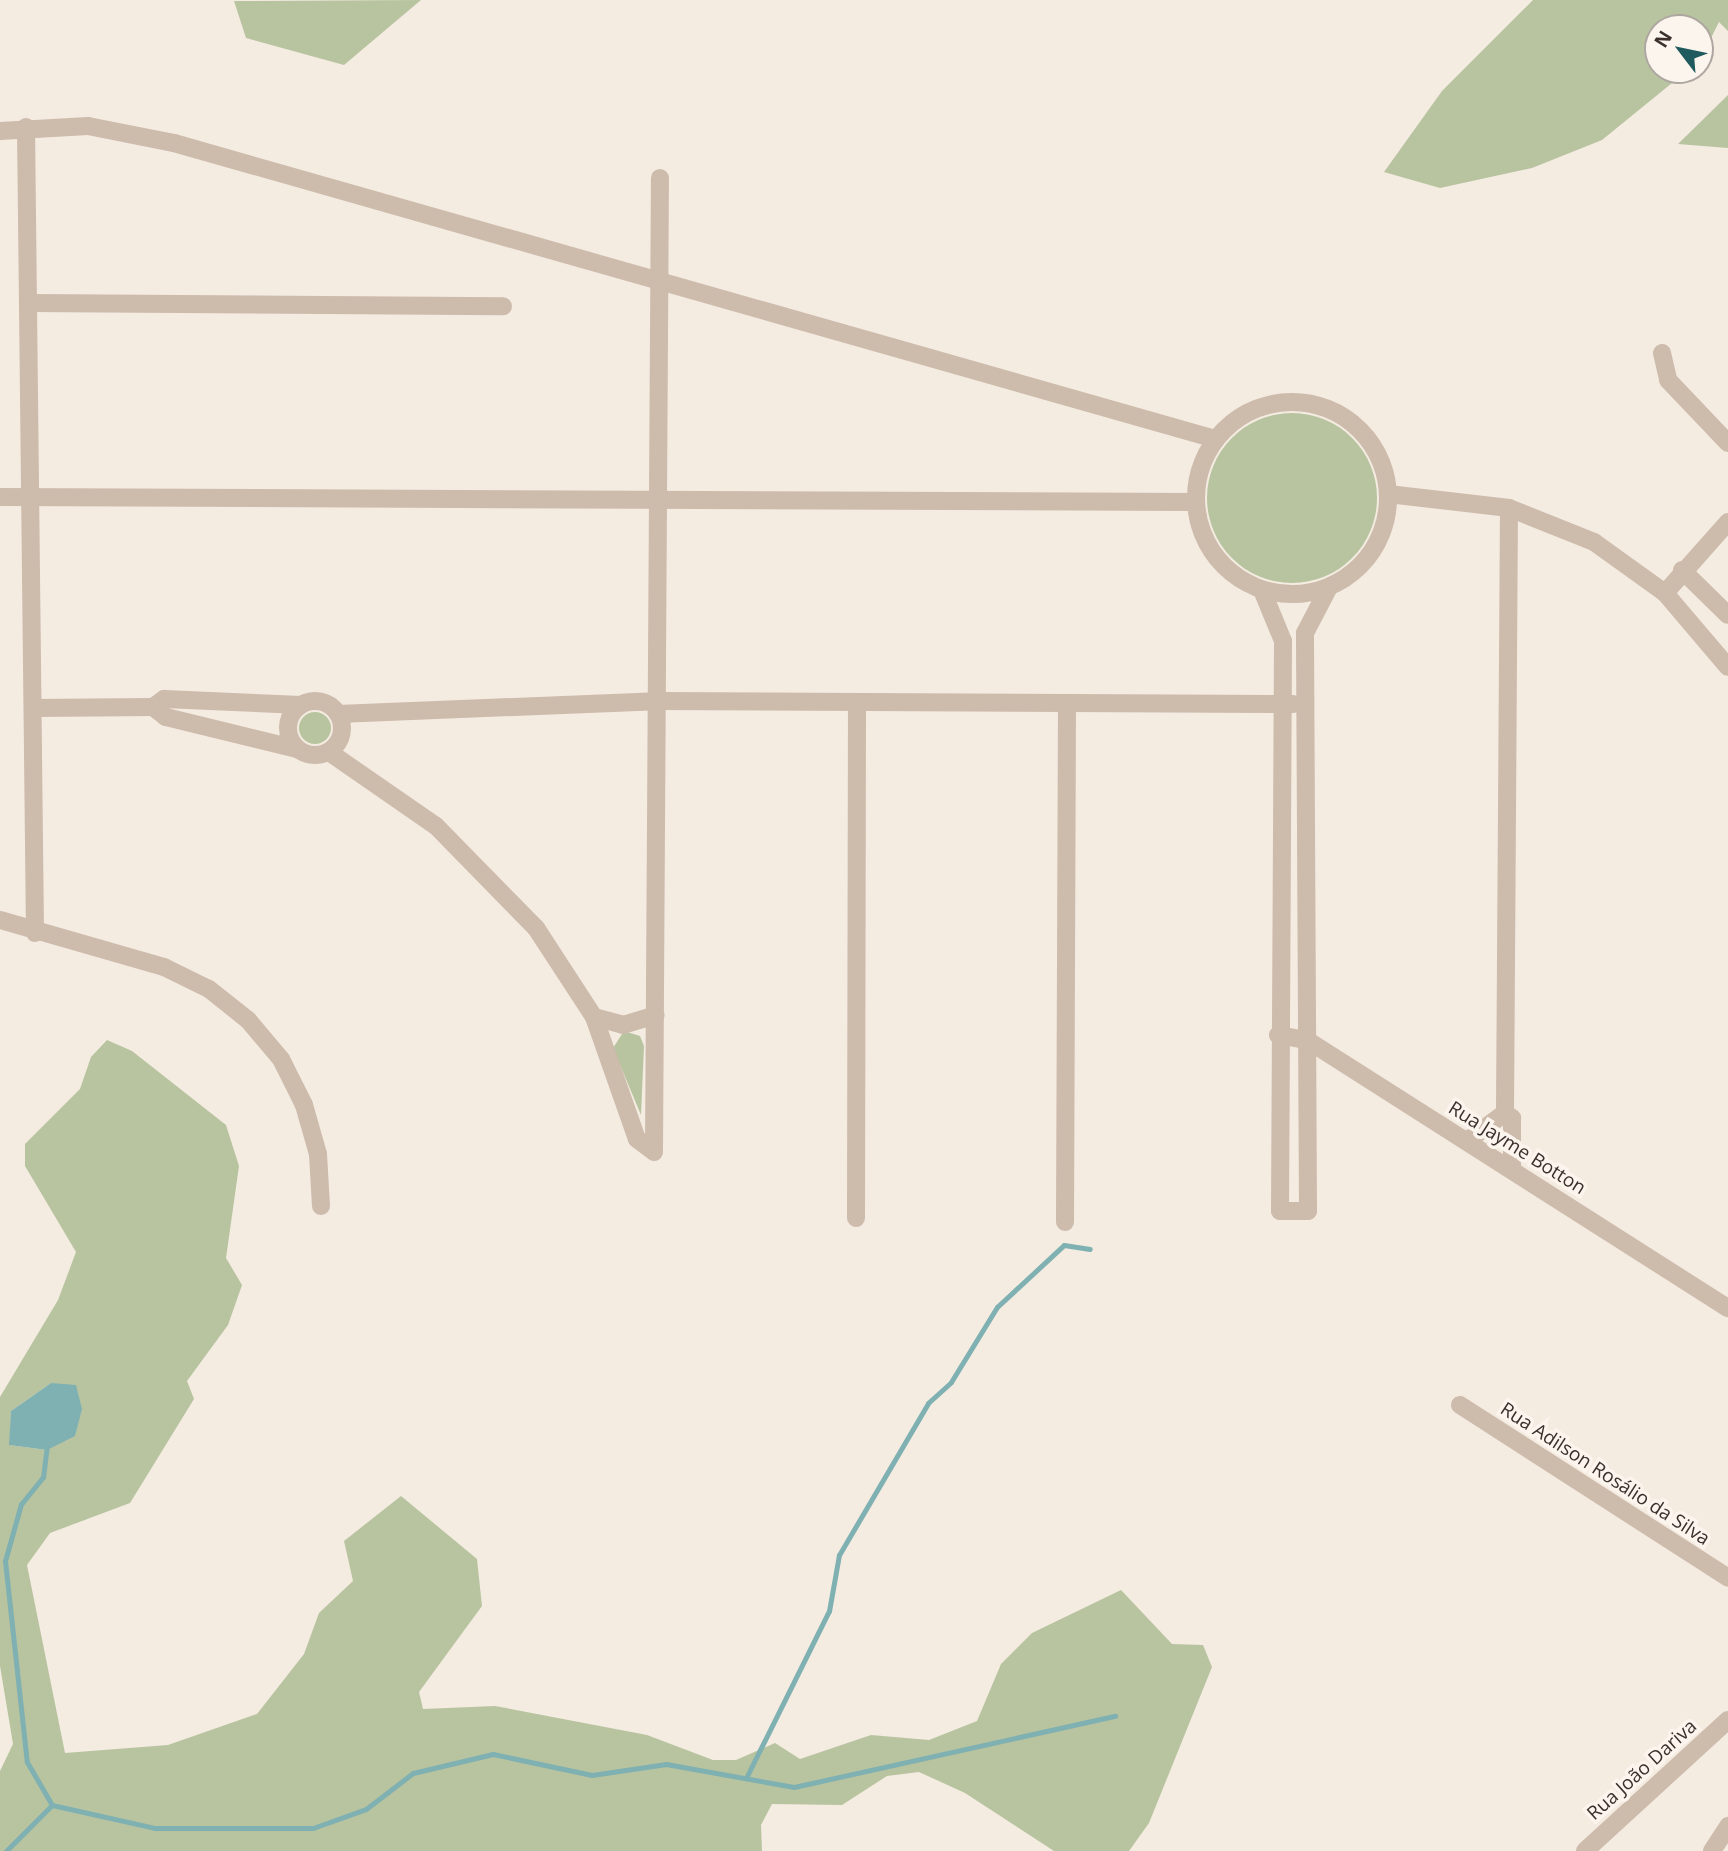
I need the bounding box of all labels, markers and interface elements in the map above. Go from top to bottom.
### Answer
north arrow [1644,14,1714,84]
text: N [1648,25,1678,52]
street label: Rua Jayme Botton [1444,1097,1590,1199]
street label: Rua Adilson Rosálio da Silva [1496,1398,1714,1550]
street label: Rua João Dariva [1583,1715,1701,1825]

